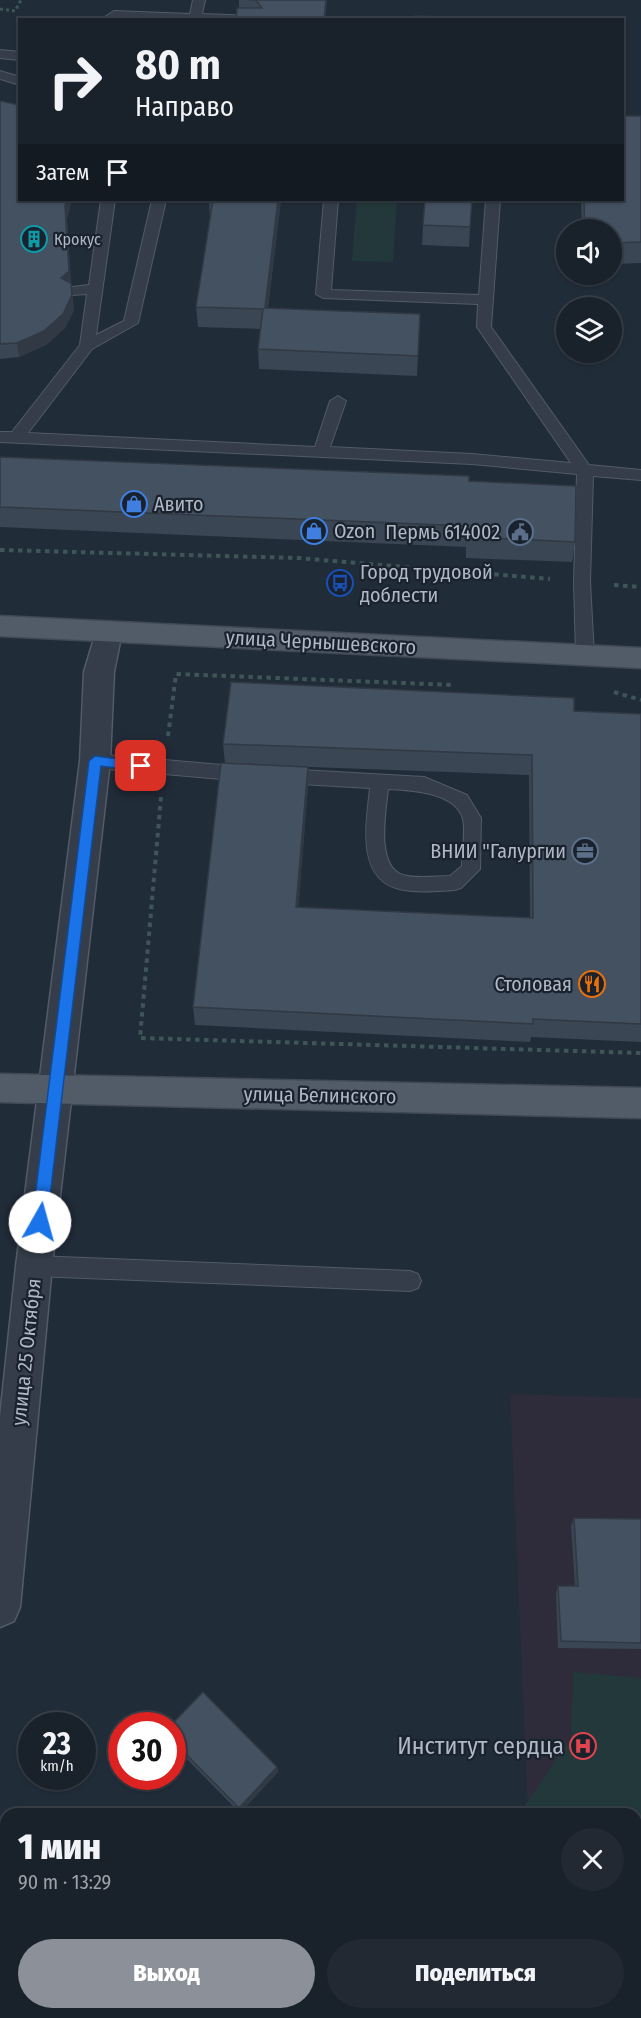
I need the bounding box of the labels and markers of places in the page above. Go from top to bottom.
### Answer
building icon: Крокус [19,224,49,254]
place label: Крокус [54,230,101,249]
shop icon: Авито [119,489,149,519]
place label: Авито [154,492,203,516]
shop icon: Ozon [299,516,329,546]
public building icon: Пермь 614002 [505,517,535,547]
place label: Ozon [334,519,375,543]
place label: Пермь 614002 [385,520,500,544]
place label: Город трудовой доблести [360,560,493,607]
bus stop icon: Город трудовой доблести [325,568,355,598]
pin [115,740,166,791]
office icon: ВНИИ "Галургии [570,836,600,866]
place label: ВНИИ "Галургии [430,839,566,863]
restaurant icon: Столовая [577,969,607,999]
place label: Столовая [495,972,572,996]
hospital icon: Институт сердца [568,1731,598,1761]
place label: Институт сердца [397,1732,564,1760]

